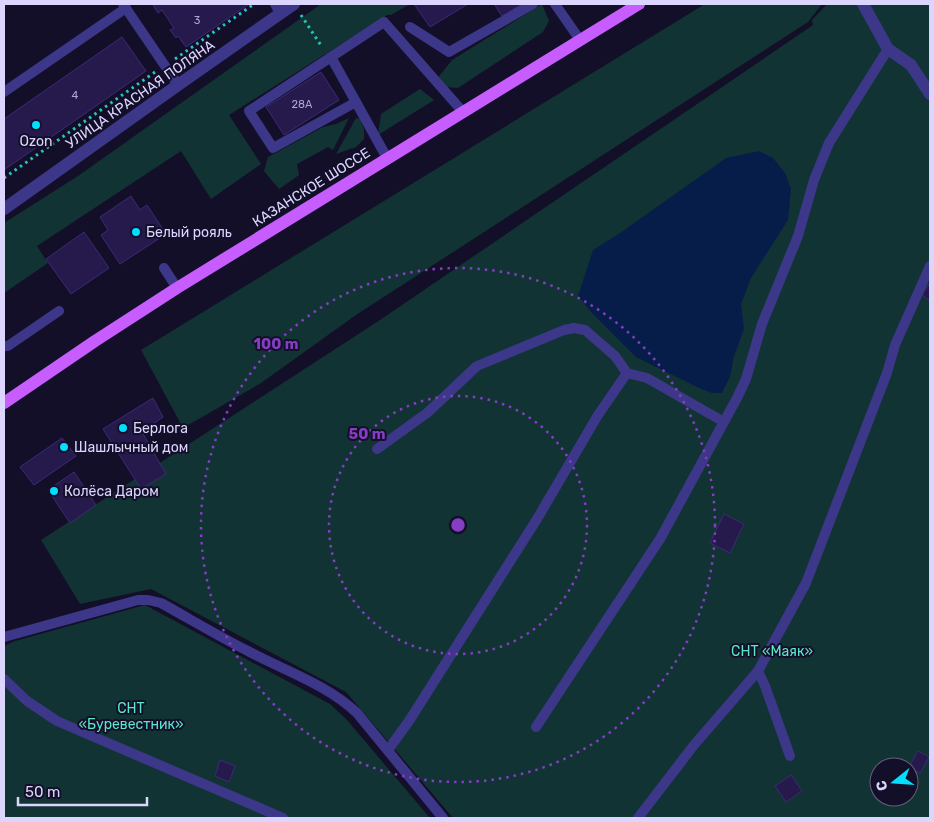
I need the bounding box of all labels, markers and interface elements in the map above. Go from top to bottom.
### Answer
house number: 3 [194,14,201,27]
street label: УЛИЦА КРАСНАЯ ПОЛЯНА [63,36,218,152]
house number: 4 [72,89,79,102]
house number: 28А [292,98,313,111]
marker: Ozon [30,119,42,131]
place label: Ozon [19,133,53,150]
street label: КАЗАНСКОЕ ШОССЕ [249,144,373,231]
place label: Белый рояль [146,224,232,241]
marker: Белый рояль [130,226,142,238]
text: 100 m [254,335,298,353]
place label: Берлога [133,420,188,437]
marker: Берлога [117,422,129,434]
text: 50 m [349,425,385,443]
place label: Шашлычный дом [74,439,188,456]
marker: Шашлычный дом [58,441,70,453]
place label: Колёса Даром [64,483,159,500]
marker: Колёса Даром [48,485,60,497]
centre of rings [449,516,467,534]
park label: СНТ «Маяк» [731,643,813,660]
park label: СНТ «Буревестник» [79,700,184,733]
north arrow [869,757,919,807]
scale bar [18,774,146,806]
text: С [872,778,892,793]
text: 50 m [25,783,60,801]

